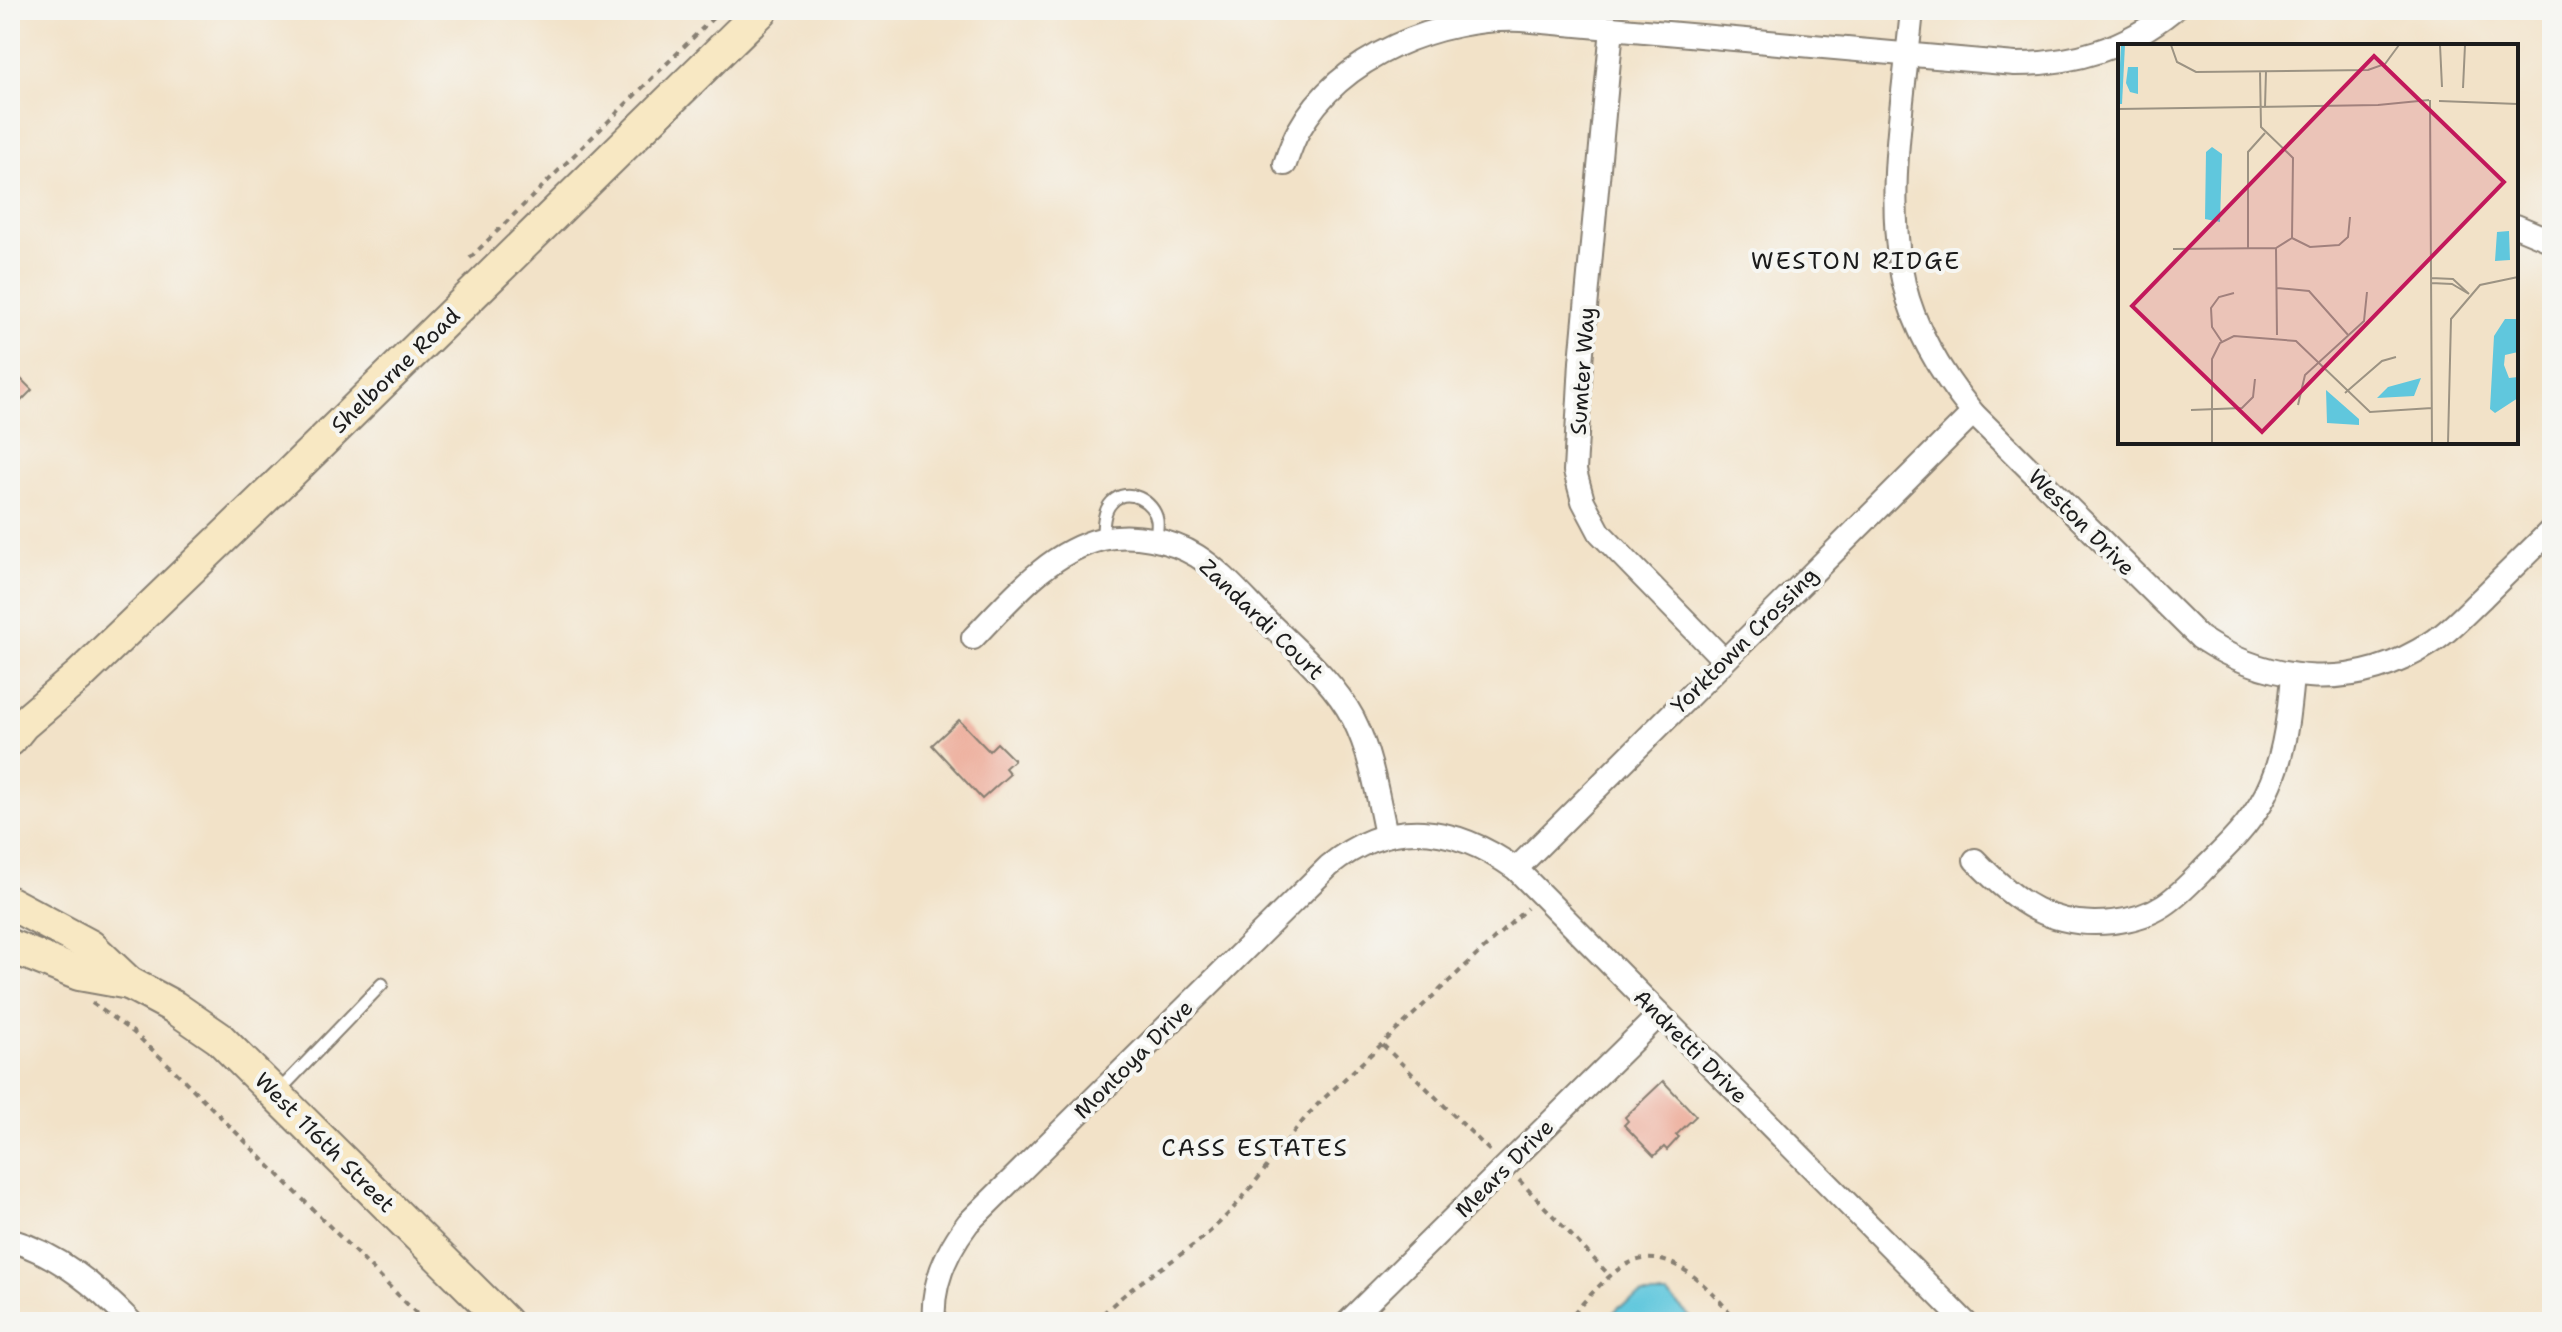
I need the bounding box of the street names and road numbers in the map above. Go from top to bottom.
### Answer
street label: Shelborne Road [325,301,466,439]
street label: Sumter Way [1564,306,1601,436]
street label: Weston Drive [2022,463,2141,582]
street label: Zandardi Court [1193,552,1330,686]
street label: Yorktown Crossing [1665,561,1824,720]
street label: Andretti Drive [1627,983,1754,1110]
street label: Montoya Drive [1067,993,1199,1125]
street label: West 116th Street [248,1066,401,1219]
street label: Mears Drive [1449,1113,1560,1224]

